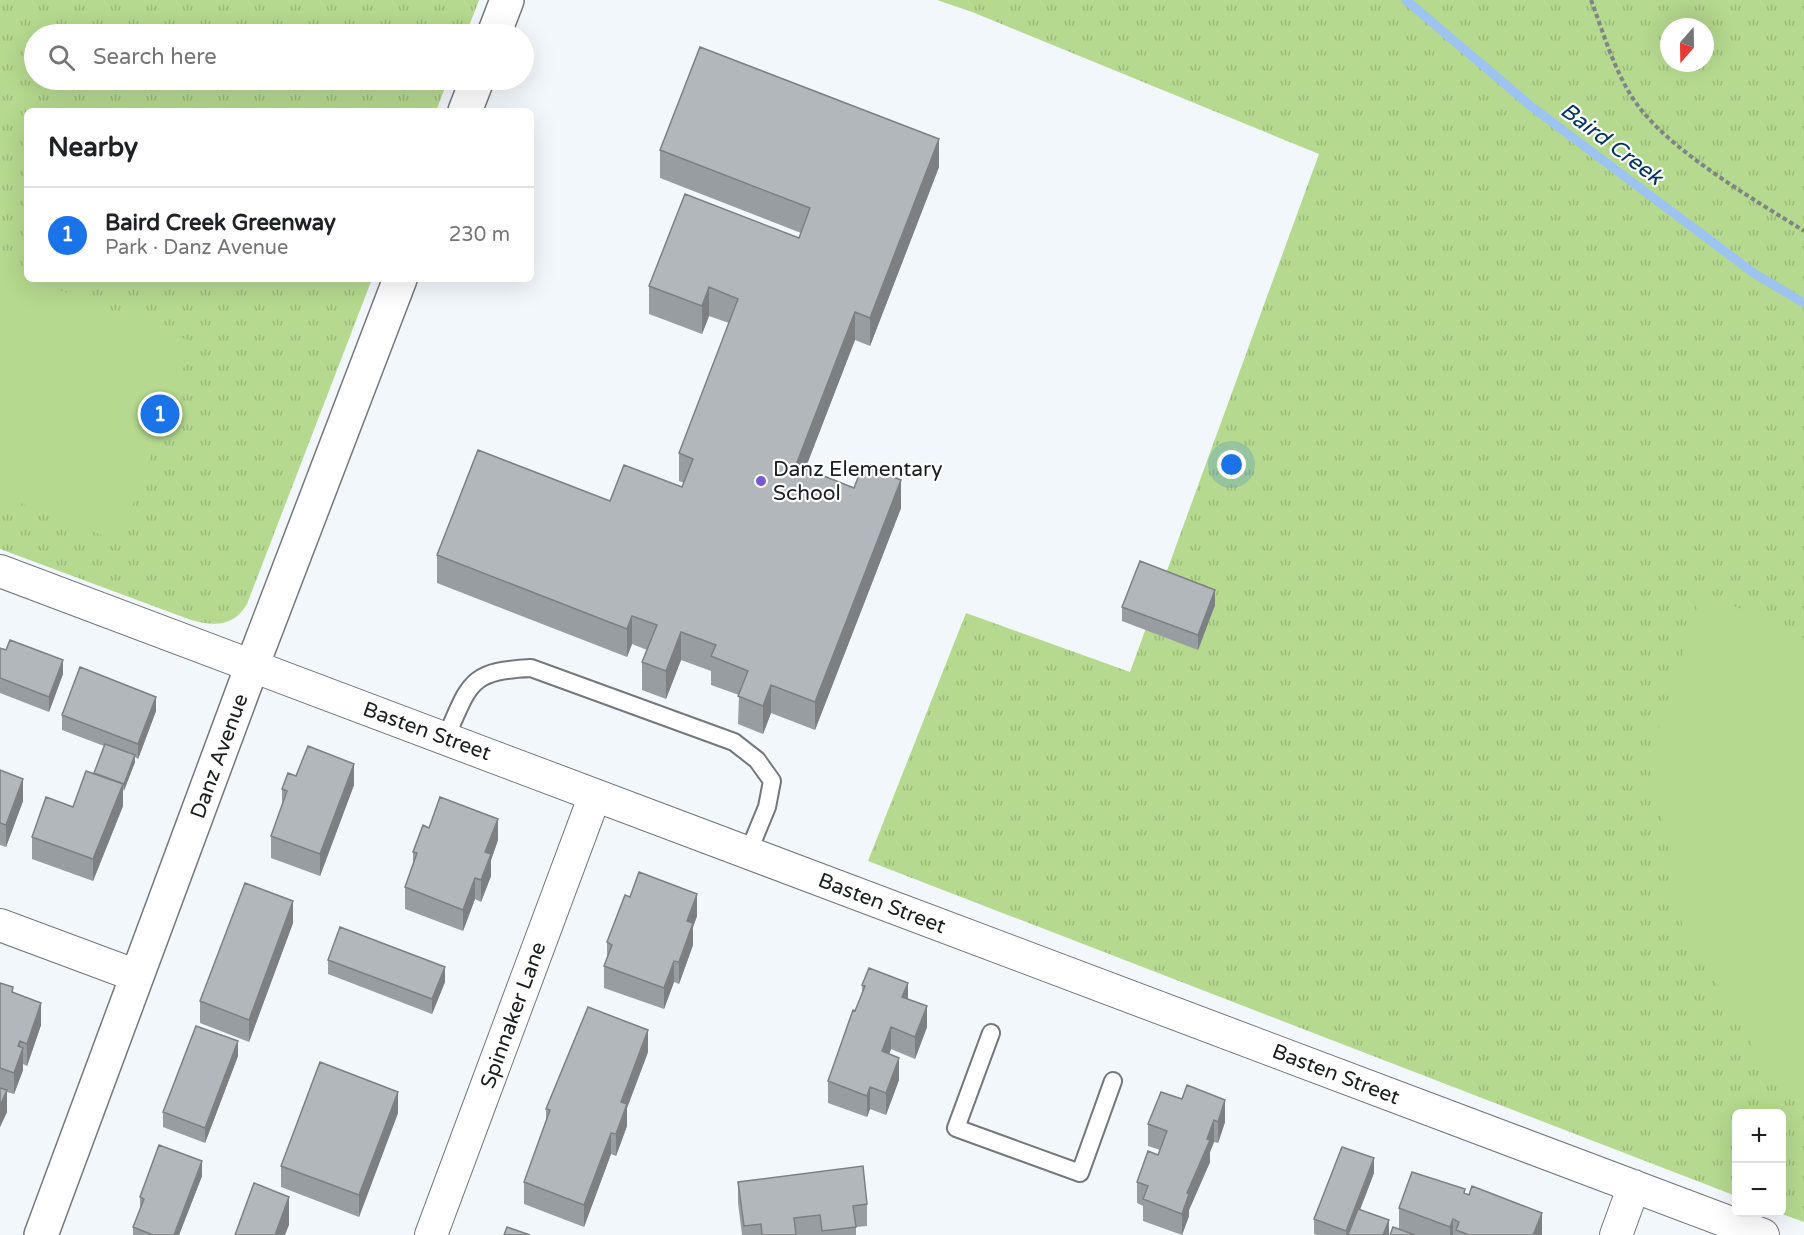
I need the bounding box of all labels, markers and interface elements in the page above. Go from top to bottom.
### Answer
north arrow [1660,18,1714,72]
search box [24,24,534,90]
icon: search [45,41,78,74]
text: Search here [93,44,217,70]
water label: Baird Creek [1555,97,1669,192]
text: Nearby [48,132,138,163]
text: Baird Creek Greenway [105,210,336,236]
text: 1 [61,223,74,247]
text: 230 m [449,223,510,247]
text: Park · Danz Avenue [105,236,288,260]
pin: 1 [140,392,180,436]
your location [1217,450,1246,479]
place label: Danz Elementary School [773,457,942,506]
marker: Danz Elementary School [754,474,768,488]
street label: Danz Avenue [185,690,254,822]
street label: Basten Street [359,697,494,766]
street label: Basten Street [815,868,949,939]
street label: Spinnaker Lane [475,939,552,1092]
street label: Basten Street [1269,1039,1403,1110]
map controls [1732,1109,1786,1217]
button: + [1732,1109,1786,1163]
button: − [1732,1163,1786,1217]

